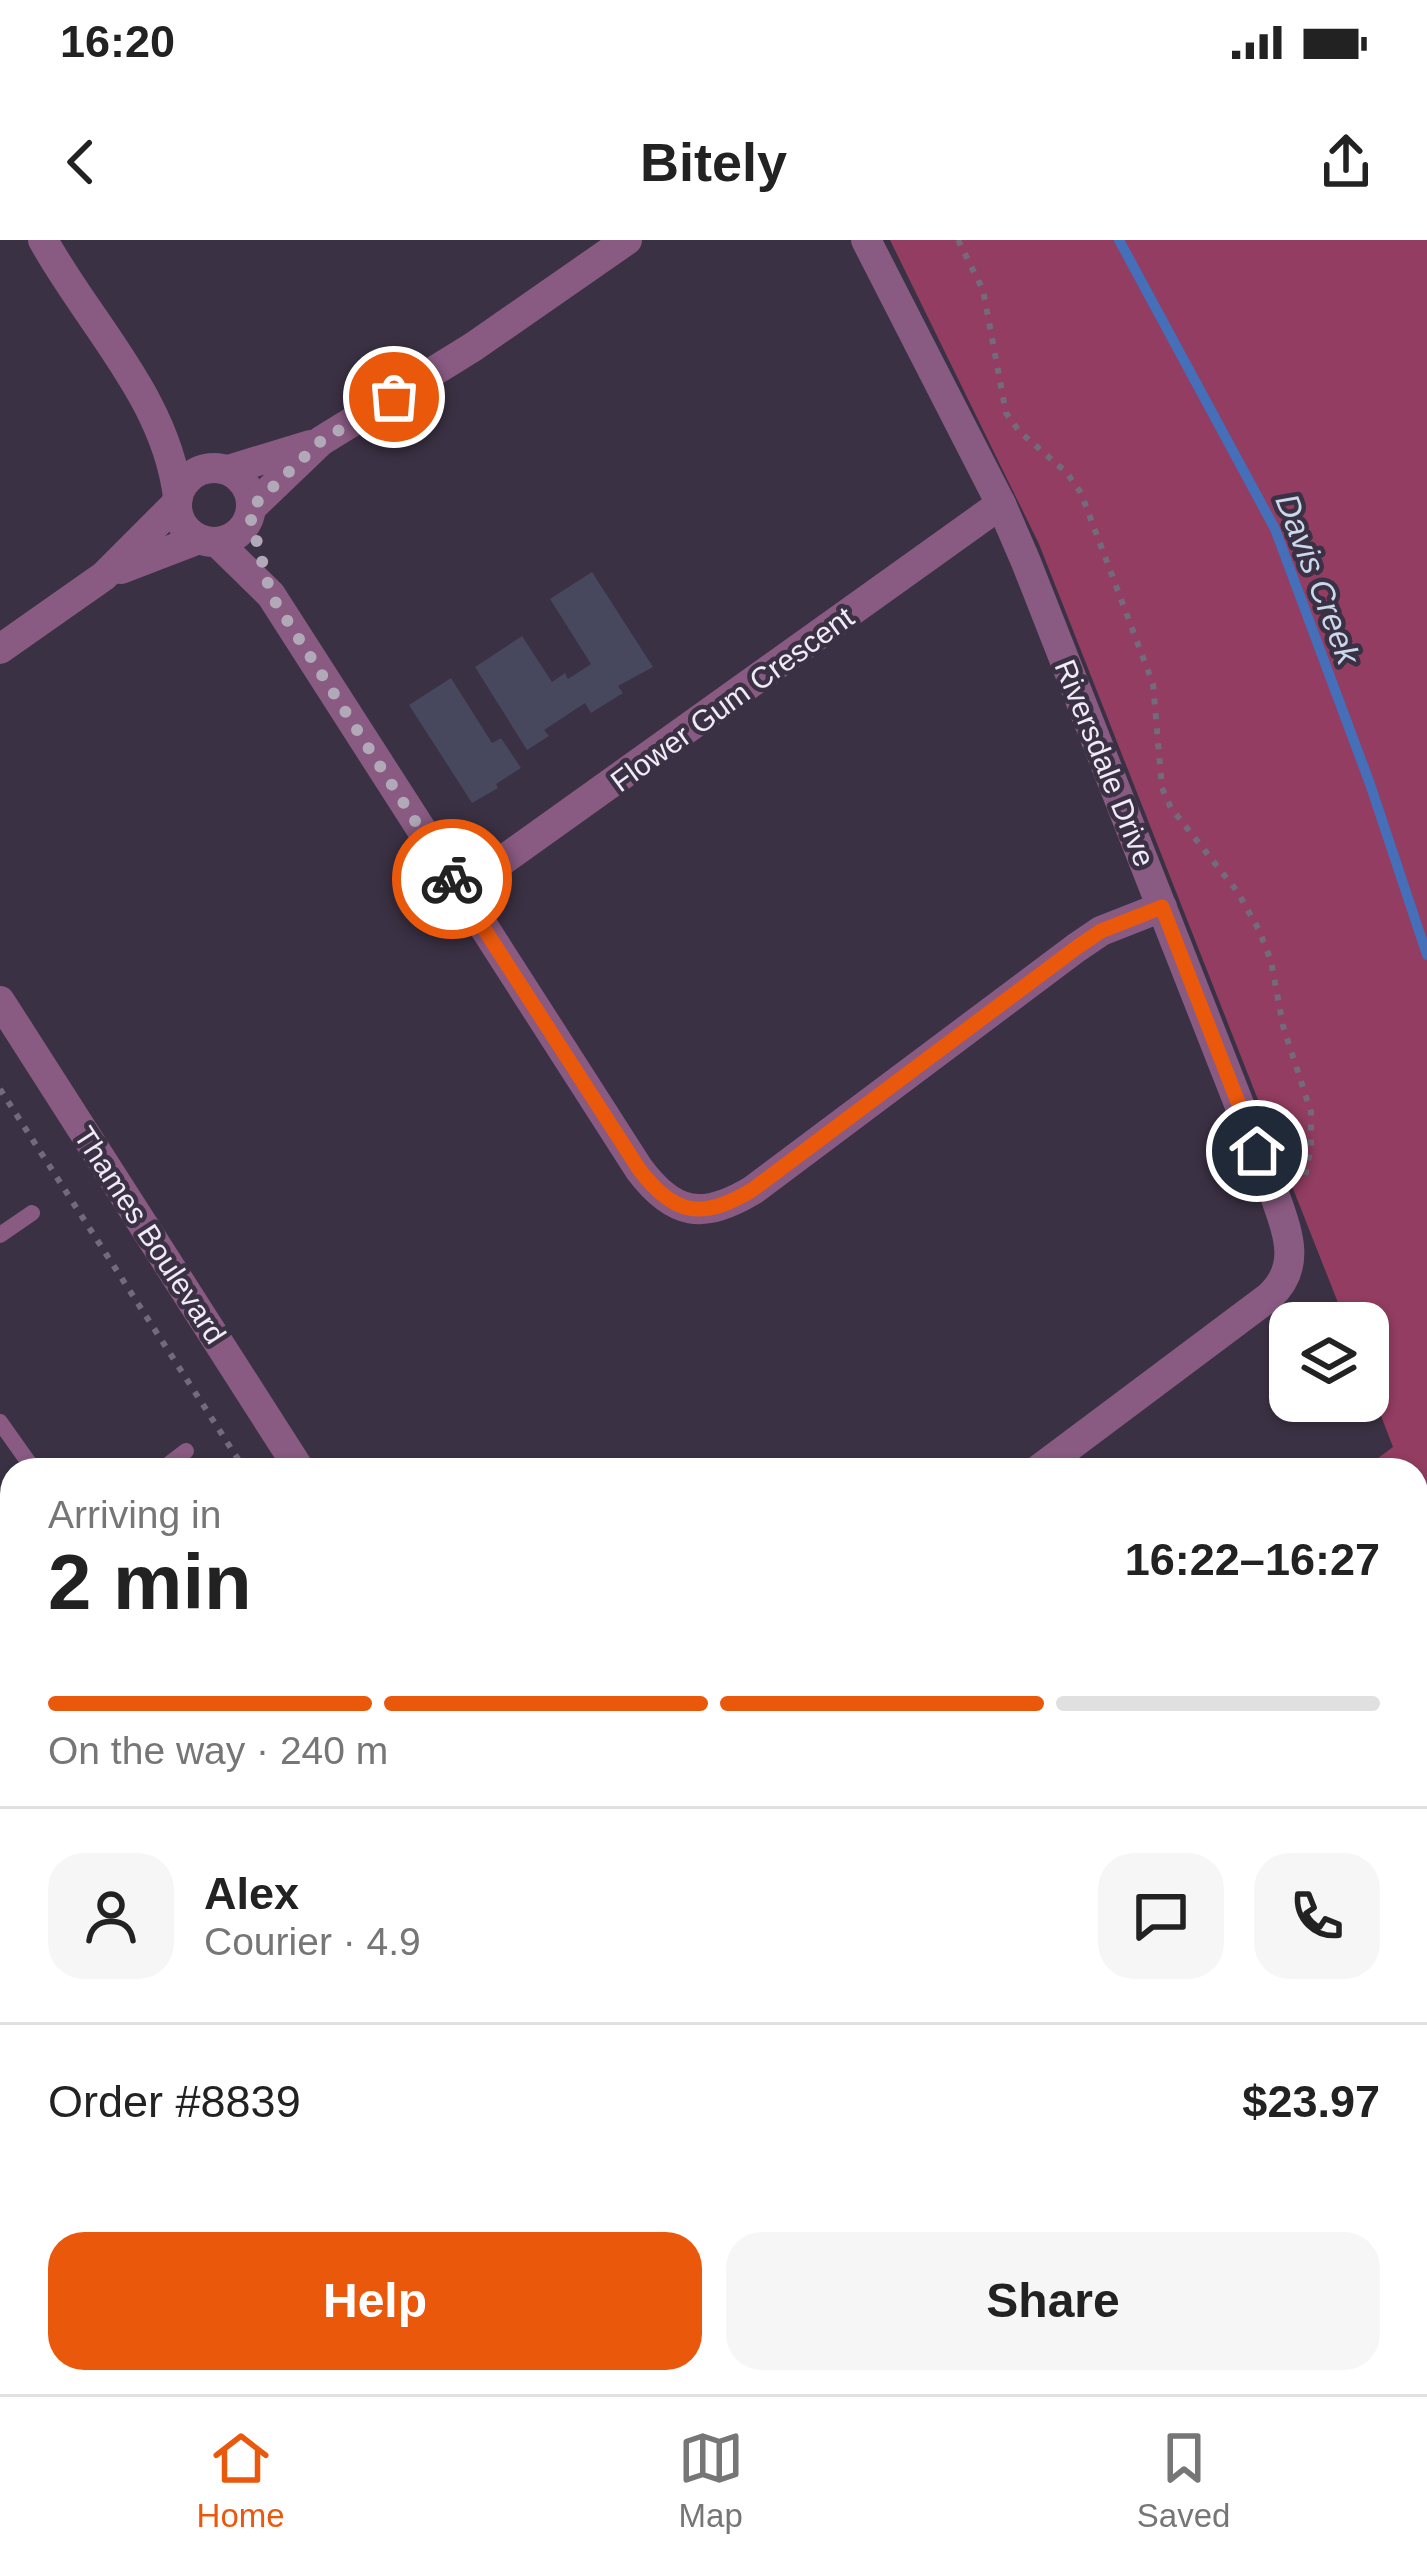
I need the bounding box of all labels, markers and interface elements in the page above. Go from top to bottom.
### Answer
text: 16:20 [60,16,175,67]
icon: back [48,129,114,195]
icon: share [1313,129,1379,195]
text: Bitely [640,132,787,192]
pin [343,346,445,448]
icon: bag [361,364,427,430]
water label: Davis Creek [1269,488,1368,671]
street label: Flower Gum Crescent [604,600,860,798]
street label: Riversdale Drive [1048,655,1162,871]
courier [392,819,512,939]
icon: bike [419,846,485,912]
pin [1206,1100,1308,1202]
icon: home [1224,1118,1290,1184]
street label: Thames Boulevard [68,1120,232,1350]
map controls [1269,1302,1389,1422]
button: layers [1269,1302,1389,1422]
text: Arriving in [48,1493,221,1536]
text: 16:22–16:27 [1125,1534,1380,1585]
text: 2 min [48,1538,252,1626]
text: On the way · 240 m [48,1729,388,1772]
button: person [48,1853,174,1979]
button: chat [1098,1853,1224,1979]
button: phone [1254,1853,1380,1979]
text: Alex [204,1868,299,1919]
text: Courier · 4.9 [204,1920,421,1963]
text: Order #8839 [48,2076,301,2127]
text: $23.97 [1242,2076,1380,2127]
button: Help [48,2232,702,2370]
button: Share [726,2232,1380,2370]
tab: Home [197,2425,285,2535]
tab: Map [678,2425,744,2535]
tab: Saved [1137,2425,1230,2535]

